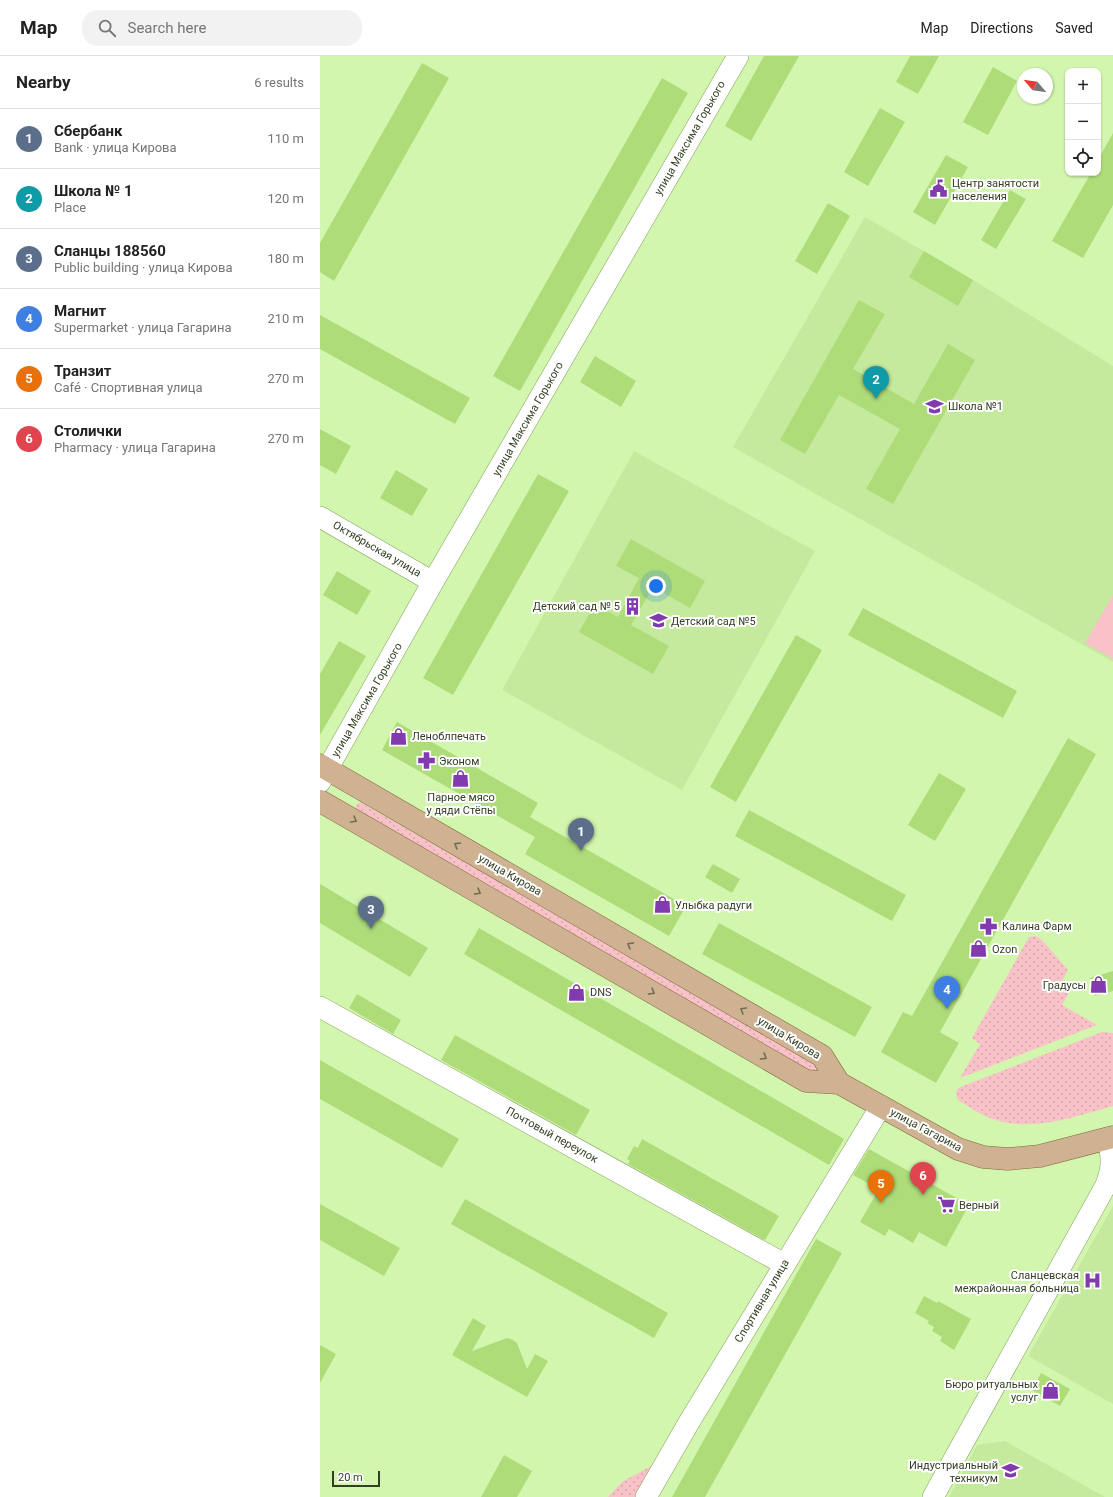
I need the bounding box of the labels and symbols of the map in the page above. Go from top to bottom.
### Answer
north arrow [1017,68,1053,104]
street label: улица Максима Горького [652,79,728,197]
place label: Центр занятости населения [952,177,1039,203]
public building icon: Центр занятости населения [929,179,949,199]
street label: улица Максима Горького [490,360,566,478]
pin: 2 [863,366,889,399]
school or university icon: Школа №1 [925,396,945,416]
place label: Школа №1 [948,400,1003,413]
street label: Октябрьская улица [331,518,423,580]
your location [646,576,666,596]
building icon: Детский сад № 5 [623,596,643,616]
place label: Детский сад № 5 [533,600,620,613]
school or university icon: Детский сад №5 [648,611,668,631]
place label: Детский сад №5 [671,615,756,628]
street label: улица Максима Горького [329,641,405,759]
shop icon: Леноблпечать [389,726,409,746]
place label: Леноблпечать [412,730,486,743]
pharmacy icon: Эконом [416,751,436,771]
place label: Эконом [439,755,479,768]
shop icon: Парное мясо у дяди Стёпы [451,769,471,789]
place label: Парное мясо у дяди Стёпы [426,791,496,817]
one-way arrow [350,816,357,823]
pin: 1 [568,818,594,851]
one-way arrow [454,842,461,849]
street label: улица Кирова [476,852,544,898]
one-way arrow [474,888,482,895]
shop icon: Улыбка радуги [652,895,672,915]
pin: 3 [358,896,384,929]
place label: Улыбка радуги [675,899,752,912]
pharmacy icon: Калина Фарм [979,916,999,936]
place label: Калина Фарм [1002,920,1072,933]
shop icon: Ozon [969,939,989,959]
one-way arrow [627,942,634,949]
place label: Ozon [992,943,1017,956]
shop icon: Градусы [1089,975,1109,995]
pin: 4 [934,976,960,1009]
place label: Градусы [1043,979,1086,992]
shop icon: DNS [567,982,587,1002]
place label: DNS [590,986,612,999]
one-way arrow [648,988,655,995]
one-way arrow [740,1008,747,1015]
street label: улица Кирова [755,1014,823,1062]
one-way arrow [760,1053,767,1060]
street label: Почтовый переулок [504,1104,600,1166]
street label: улица Гагарина [888,1106,964,1154]
pin: 6 [910,1162,936,1195]
pin: 5 [868,1170,894,1203]
supermarket icon: Верный [936,1195,956,1215]
place label: Верный [959,1199,999,1212]
street label: Спортивная улица [732,1257,792,1345]
place label: Сланцевская межрайонная больница [955,1269,1079,1295]
hospital icon: Сланцевская межрайонная больница [1082,1271,1102,1291]
place label: Бюро ритуальных услуг [945,1378,1039,1404]
shop icon: Бюро ритуальных услуг [1041,1380,1061,1400]
place label: Индустриальный техникум [909,1459,998,1485]
school or university icon: Индустриальный техникум [1001,1461,1021,1481]
scale bar [332,1469,380,1488]

